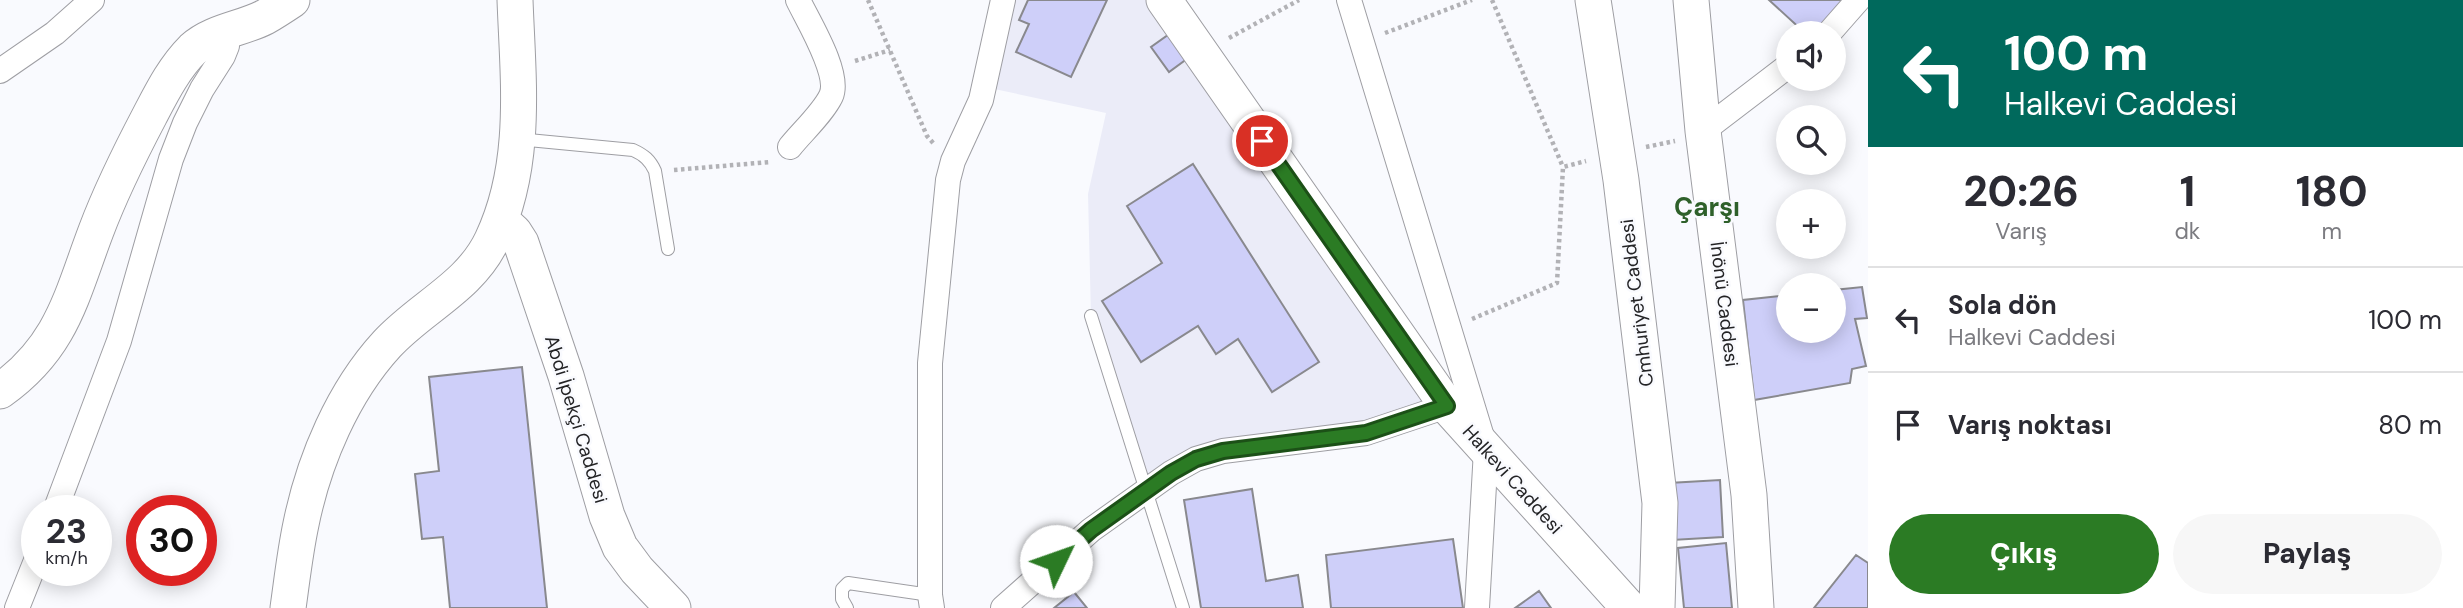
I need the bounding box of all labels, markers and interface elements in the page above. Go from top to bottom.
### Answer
map controls [1776,21,1846,343]
button: sound [1776,21,1846,91]
text: 100 m [2004,21,2148,85]
icon: left [1889,28,1980,119]
text: Halkevi Caddesi [2004,83,2237,125]
button: search [1776,105,1846,175]
pin [1232,111,1292,171]
icon: arrive [1243,122,1281,160]
text: 20:26 [1963,164,2079,219]
text: 1 [2180,164,2195,219]
text: 180 [2296,164,2368,219]
button: + [1776,189,1846,259]
district label: Çarşı [1674,190,1740,224]
text: Varış [1995,216,2047,246]
text: dk [2174,216,2200,246]
text: m [2321,216,2342,246]
street label: Cmhuriyet Caddesi [1614,218,1659,388]
street label: İnönü Caddesi [1704,240,1745,368]
button: − [1776,273,1846,343]
text: Sola dön [1948,288,2057,322]
icon: left [1889,301,1927,339]
text: 100 m [2368,303,2442,337]
text: Halkevi Caddesi [1948,322,2116,352]
street label: Abdi İpekçi Caddesi [539,332,614,506]
icon: arrive [1889,406,1927,444]
text: Varış noktası [1948,408,2112,442]
text: 80 m [2378,408,2442,442]
street label: Halkevi Caddesi [1457,420,1568,539]
speed limit sign: 30 [126,495,217,586]
text: 23 [46,508,87,554]
button: Çıkış [1889,514,2159,594]
button: Paylaş [2173,514,2442,594]
position arrow [1019,524,1093,598]
text: km/h [45,546,88,570]

